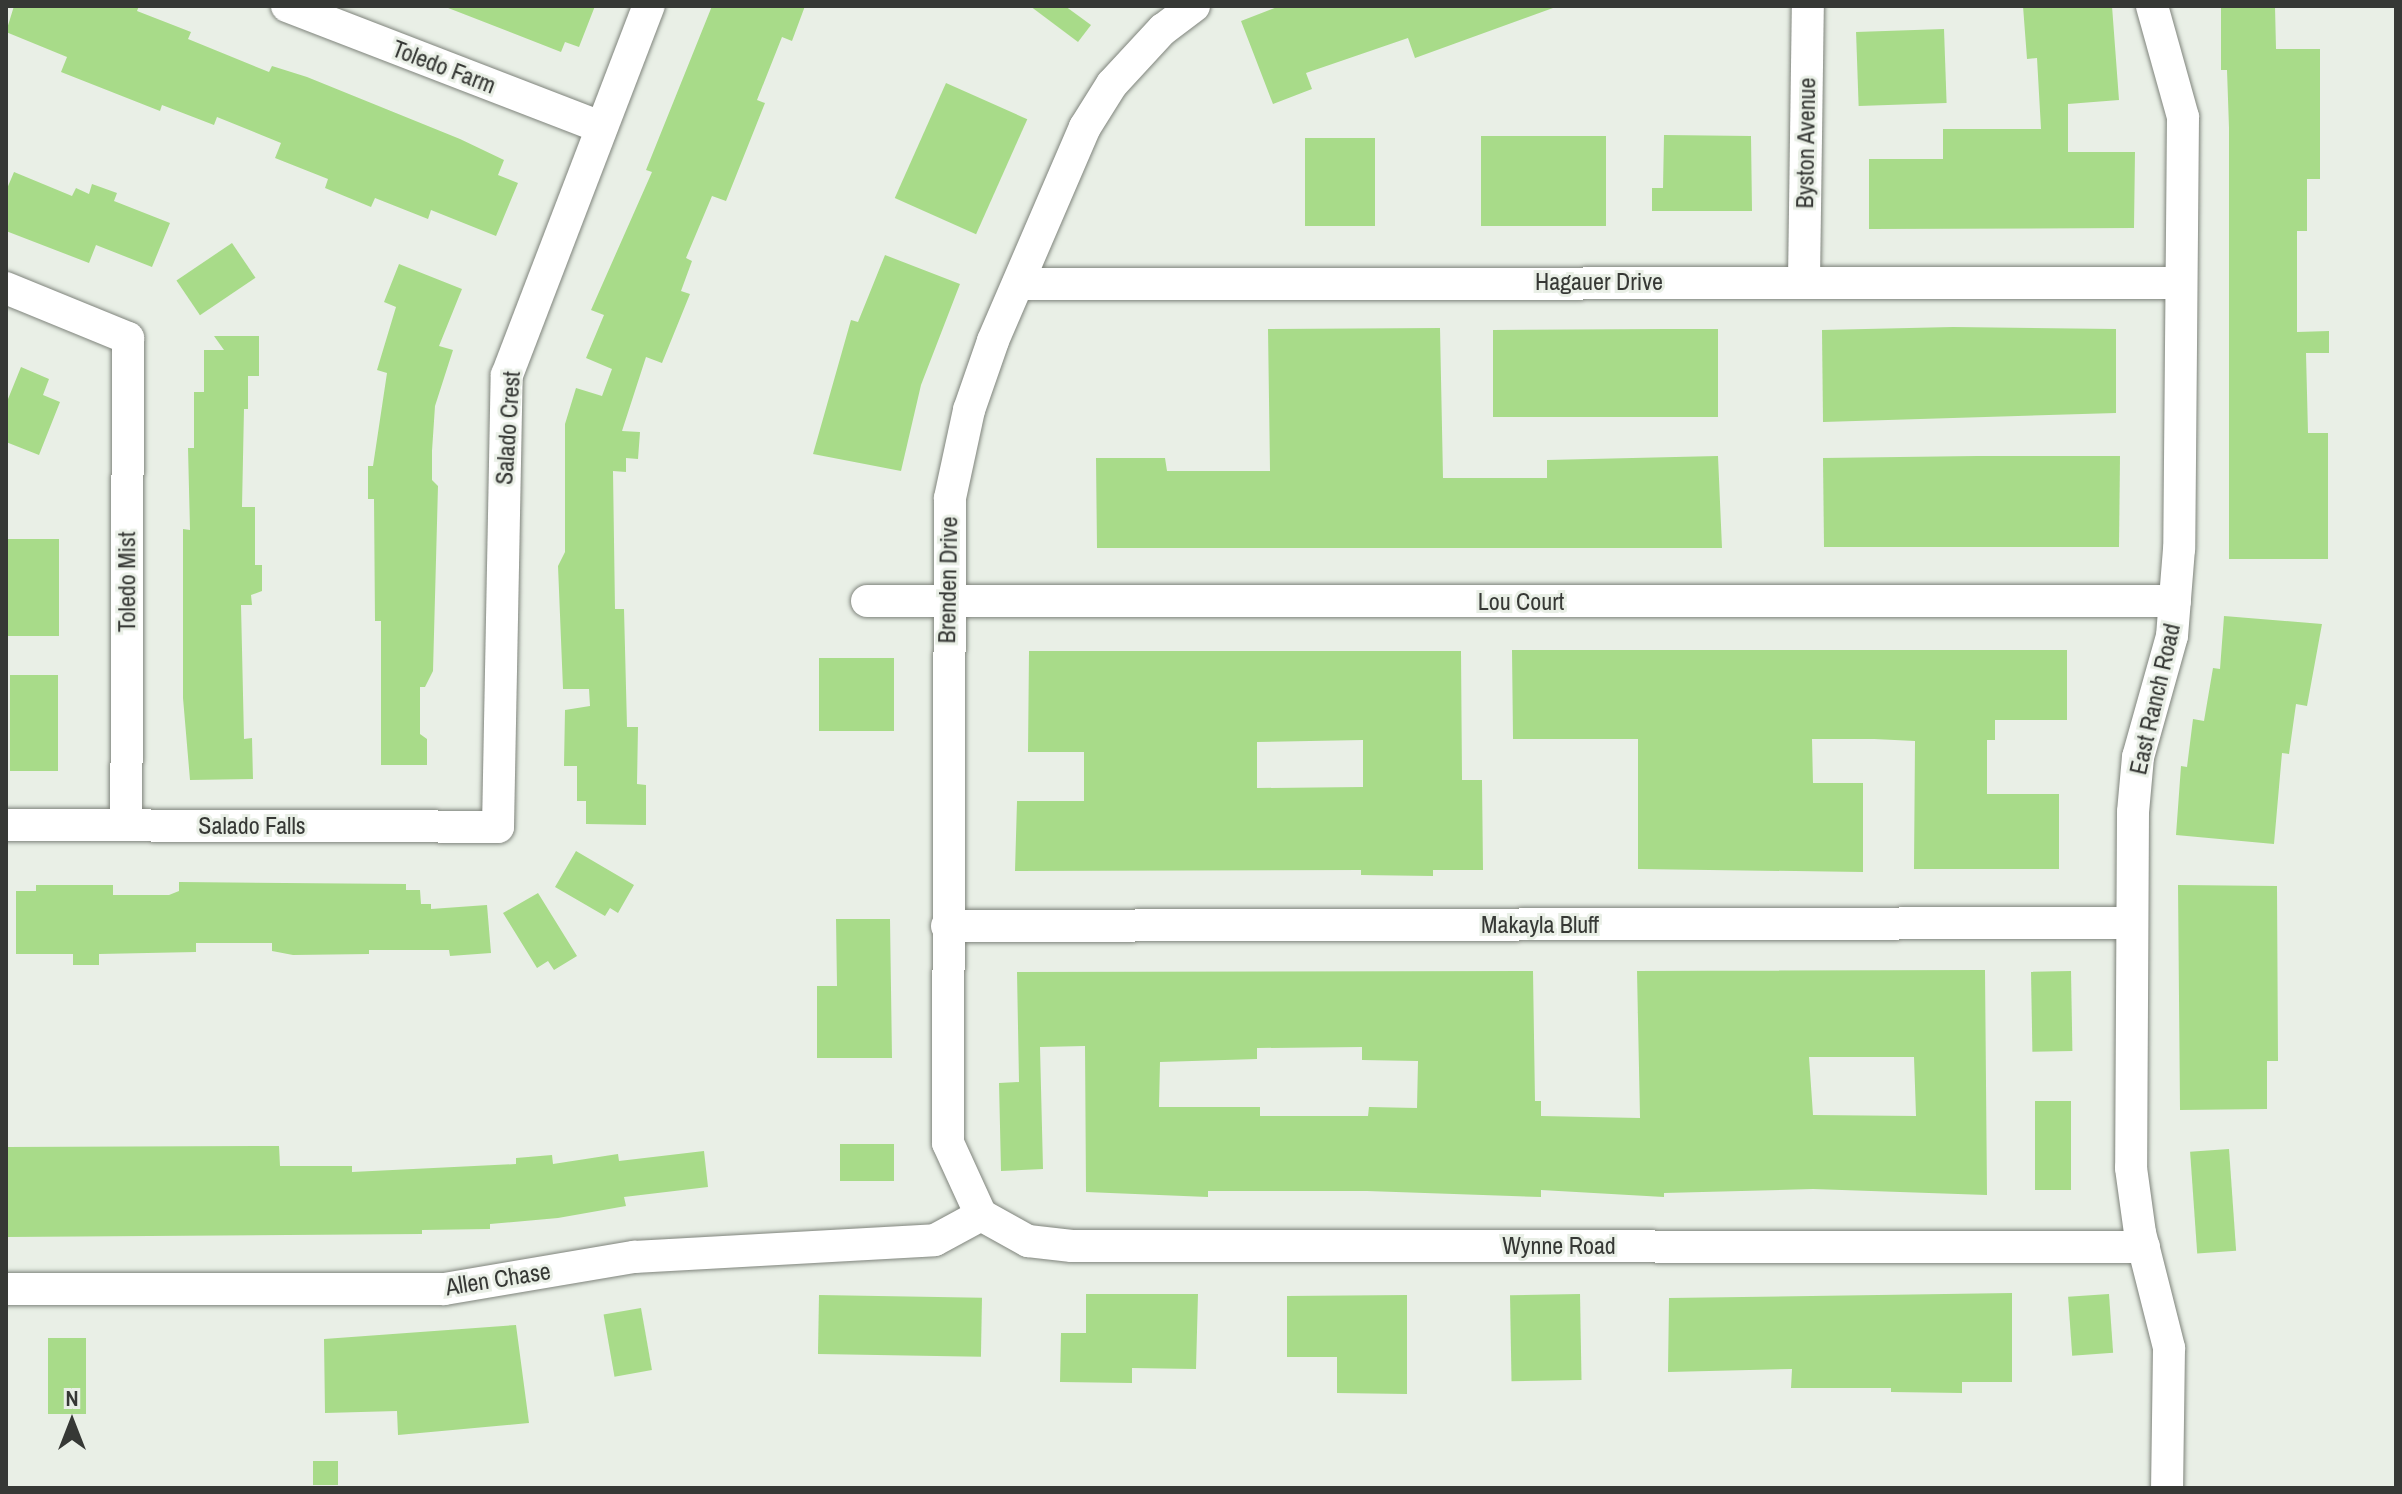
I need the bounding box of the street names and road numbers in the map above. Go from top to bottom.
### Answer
street label: Toledo Farm [388,34,500,100]
street label: Byston Avenue [1790,77,1822,209]
street label: Hagauer Drive [1535,268,1663,296]
street label: Salado Crest [490,370,526,486]
street label: Brenden Drive [932,516,964,644]
street label: Toledo Mist [113,532,141,632]
street label: Lou Court [1478,588,1564,616]
street label: East Ranch Road [2124,621,2186,777]
street label: Salado Falls [198,812,306,840]
street label: Makayla Bluff [1481,911,1599,939]
street label: Wynne Road [1502,1232,1616,1260]
street label: Allen Chase [443,1256,553,1302]

